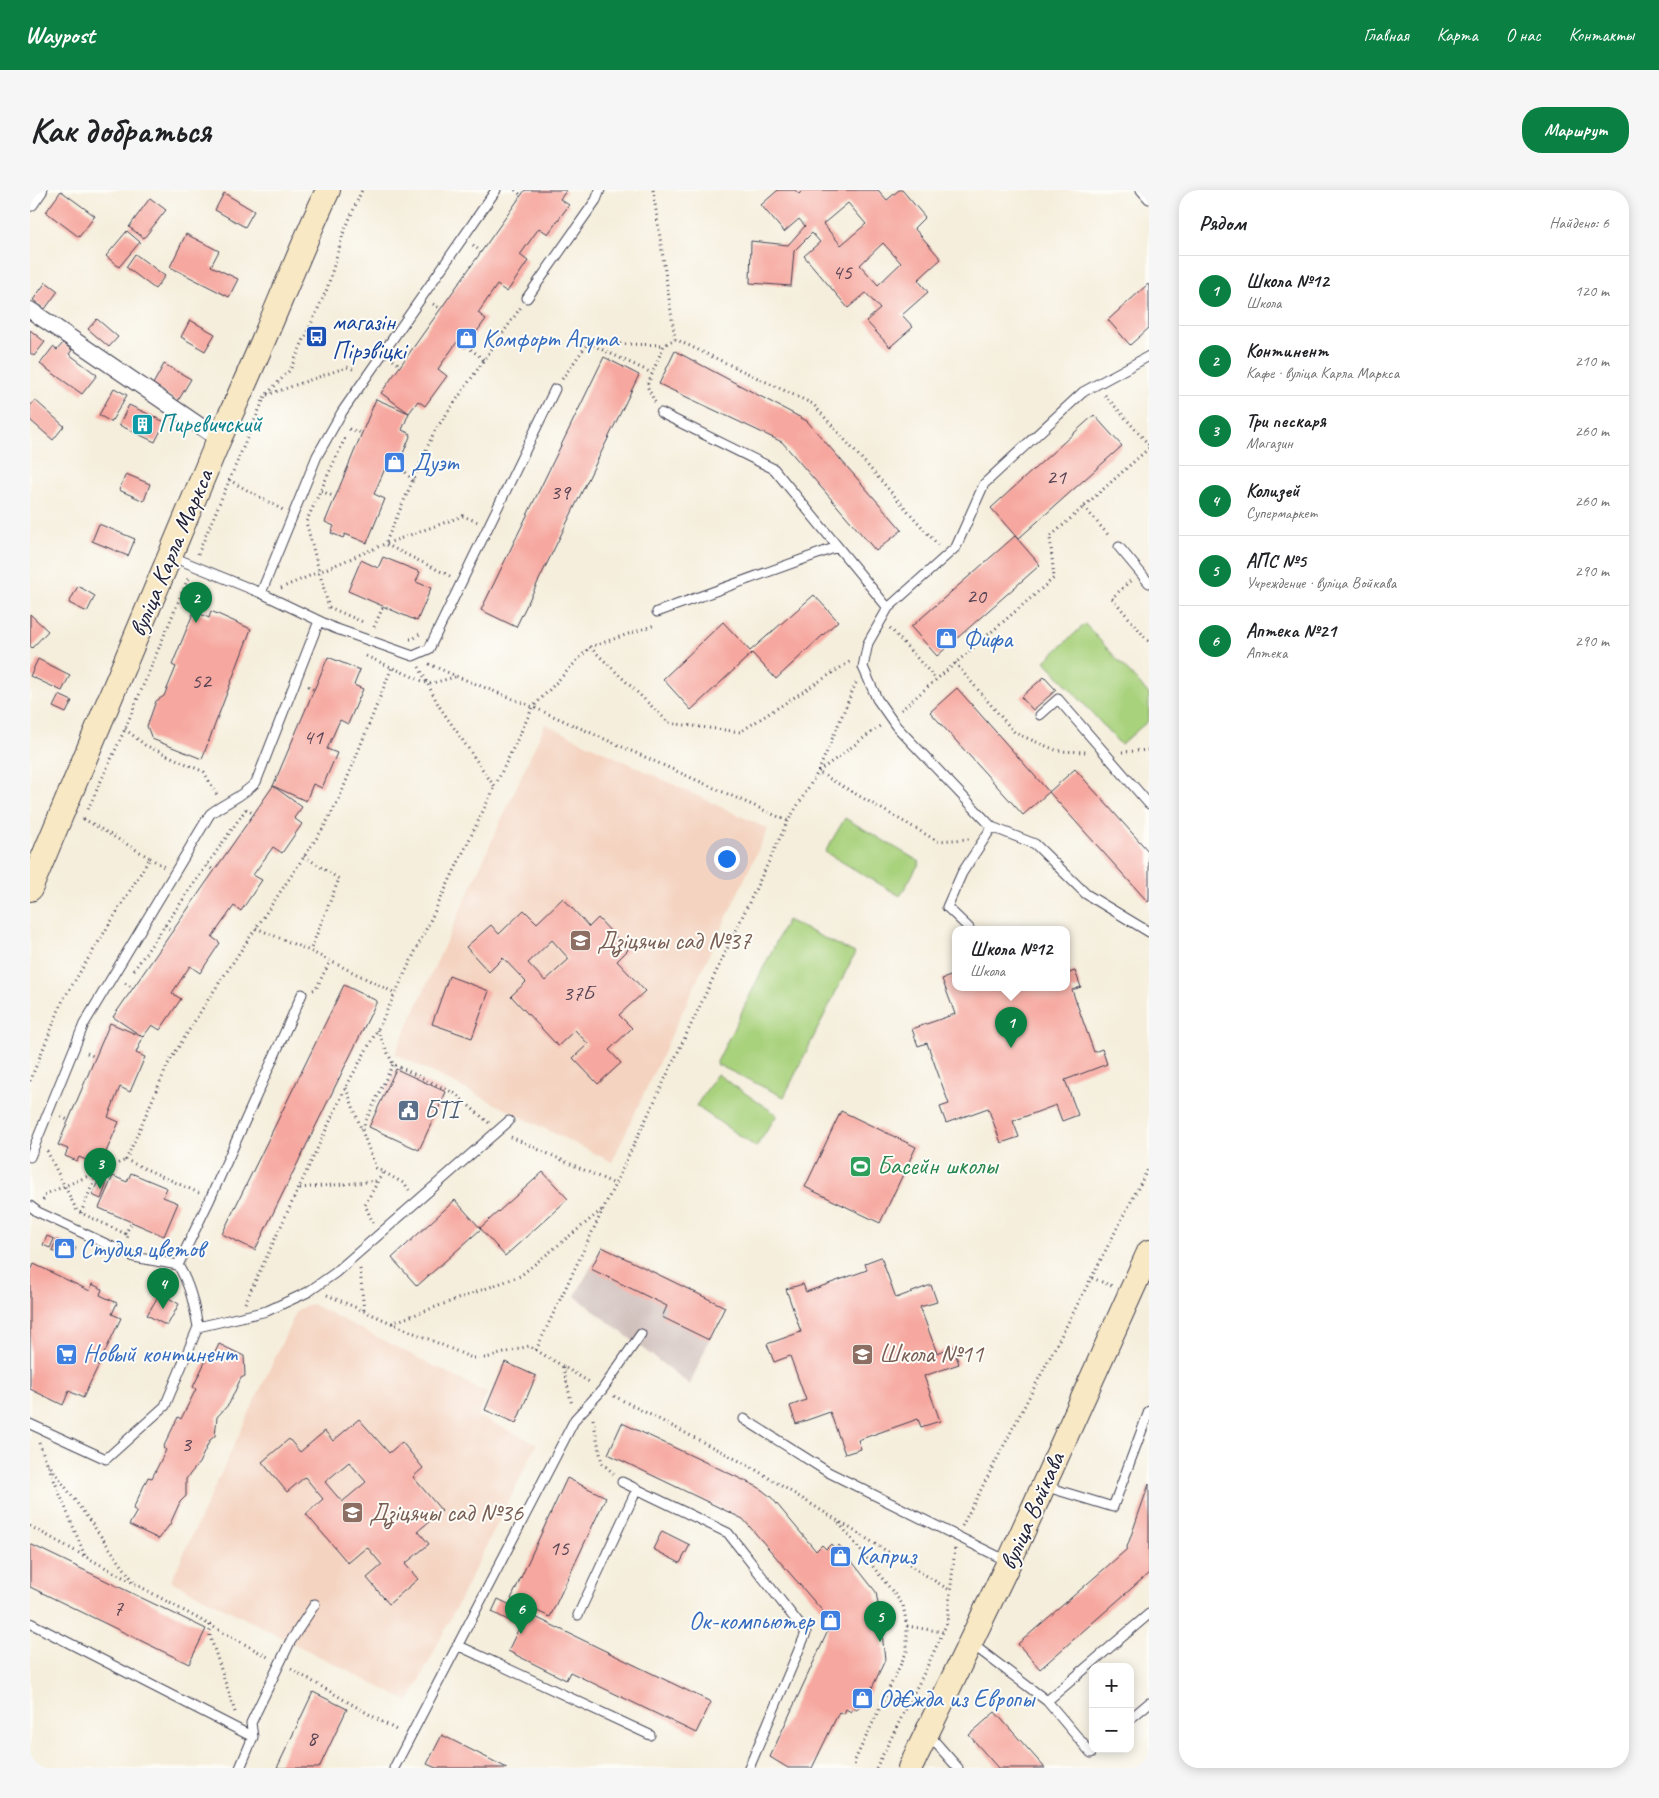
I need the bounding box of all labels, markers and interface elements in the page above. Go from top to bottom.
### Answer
text: Waypost [25,20,95,50]
text: Главная [1364,24,1409,46]
text: Карта [1437,24,1478,46]
text: О нас [1506,24,1541,46]
text: Контакты [1569,24,1634,46]
button: Маршрут [1522,107,1629,153]
text: Как добраться [30,108,211,153]
text: Рядом [1199,210,1246,236]
text: Найдено: 6 [1549,213,1609,233]
house number: 45 [832,258,853,286]
text: Школа №12 [1246,269,1329,293]
text: 1 [1211,281,1219,301]
text: 120 m [1575,281,1609,301]
text: Школа [1246,293,1281,313]
place label: магазін Пірэвіцкі [332,306,409,367]
place label: Комфорт Агута [482,323,620,355]
bus stop icon: магазін Пірэвіцкі [304,324,328,348]
shop icon: Комфорт Агута [454,327,478,351]
text: Континент [1246,339,1328,363]
text: 2 [1211,351,1219,371]
text: 210 m [1575,351,1609,371]
text: Кафе · вуліца Карла Маркса [1246,363,1399,383]
place label: Пиревичский [158,408,263,440]
text: Три пескаря [1246,409,1326,433]
building icon: Пиревичский [130,412,154,436]
text: 3 [1211,421,1219,441]
text: 260 m [1575,421,1609,441]
text: Магазин [1246,433,1293,453]
place label: Дуэт [411,447,460,479]
shop icon: Дуэт [383,451,407,475]
street label: вуліца Карла Маркса [121,463,221,641]
house number: 21 [1046,463,1067,491]
house number: 39 [550,478,572,506]
text: Колизей [1246,479,1299,503]
text: 4 [1211,491,1219,511]
text: 260 m [1575,491,1609,511]
text: Супермаркет [1246,503,1317,523]
text: АПС №5 [1246,549,1306,573]
text: 5 [1212,561,1218,581]
text: 290 m [1575,561,1609,581]
text: Учреждение · вуліца Войкава [1246,573,1396,593]
pin: 2 [180,582,212,623]
house number: 20 [966,582,988,610]
text: Аптека №21 [1246,619,1336,643]
place label: Фифа [963,623,1014,655]
shop icon: Фифа [935,627,959,651]
text: 6 [1211,631,1219,651]
text: 290 m [1575,631,1609,651]
text: Аптека [1246,643,1287,663]
house number: 52 [191,667,213,695]
house number: 41 [303,723,324,751]
your location [714,846,740,872]
place label: Дзіцячы сад №37 [597,925,753,958]
popup [952,926,1070,991]
school or university icon: Дзіцячы сад №37 [569,929,593,953]
text: Школа №12 [970,937,1052,961]
text: Школа [970,961,1005,981]
house number: 37Б [563,979,597,1007]
pin: 1 [995,1007,1027,1048]
place label: БТІ [424,1094,464,1126]
public building icon: БТІ [396,1098,420,1122]
pin: 3 [84,1148,116,1189]
place label: Басейн школы [877,1150,999,1182]
sports icon: Басейн школы [849,1154,873,1178]
place label: Студия цветов [80,1233,210,1265]
shop icon: Студия цветов [52,1237,76,1261]
pin: 4 [147,1268,179,1309]
place label: Новый континент [83,1338,238,1370]
place label: Школа №11 [879,1338,985,1370]
supermarket icon: Новый континент [55,1342,79,1366]
school or university icon: Школа №11 [851,1342,875,1366]
house number: 3 [181,1430,193,1458]
street label: вуліца Войкава [992,1446,1073,1575]
place label: Дзіцячы сад №36 [369,1497,524,1530]
school or university icon: Дзіцячы сад №36 [341,1501,365,1525]
house number: 15 [549,1534,570,1562]
place label: Каприз [856,1540,918,1572]
shop icon: Каприз [828,1544,852,1568]
pin: 6 [505,1593,537,1634]
house number: 7 [113,1594,124,1622]
pin: 5 [864,1601,896,1642]
place label: Ок-компьютер [689,1605,816,1637]
shop icon: Ок-компьютер [818,1609,842,1633]
map controls [1089,1663,1134,1753]
button: + [1089,1663,1134,1708]
place label: Од€жда из Европы [878,1683,1036,1715]
shop icon: Од€жда из Европы [850,1687,874,1711]
button: − [1089,1708,1134,1753]
house number: 8 [307,1724,319,1752]

